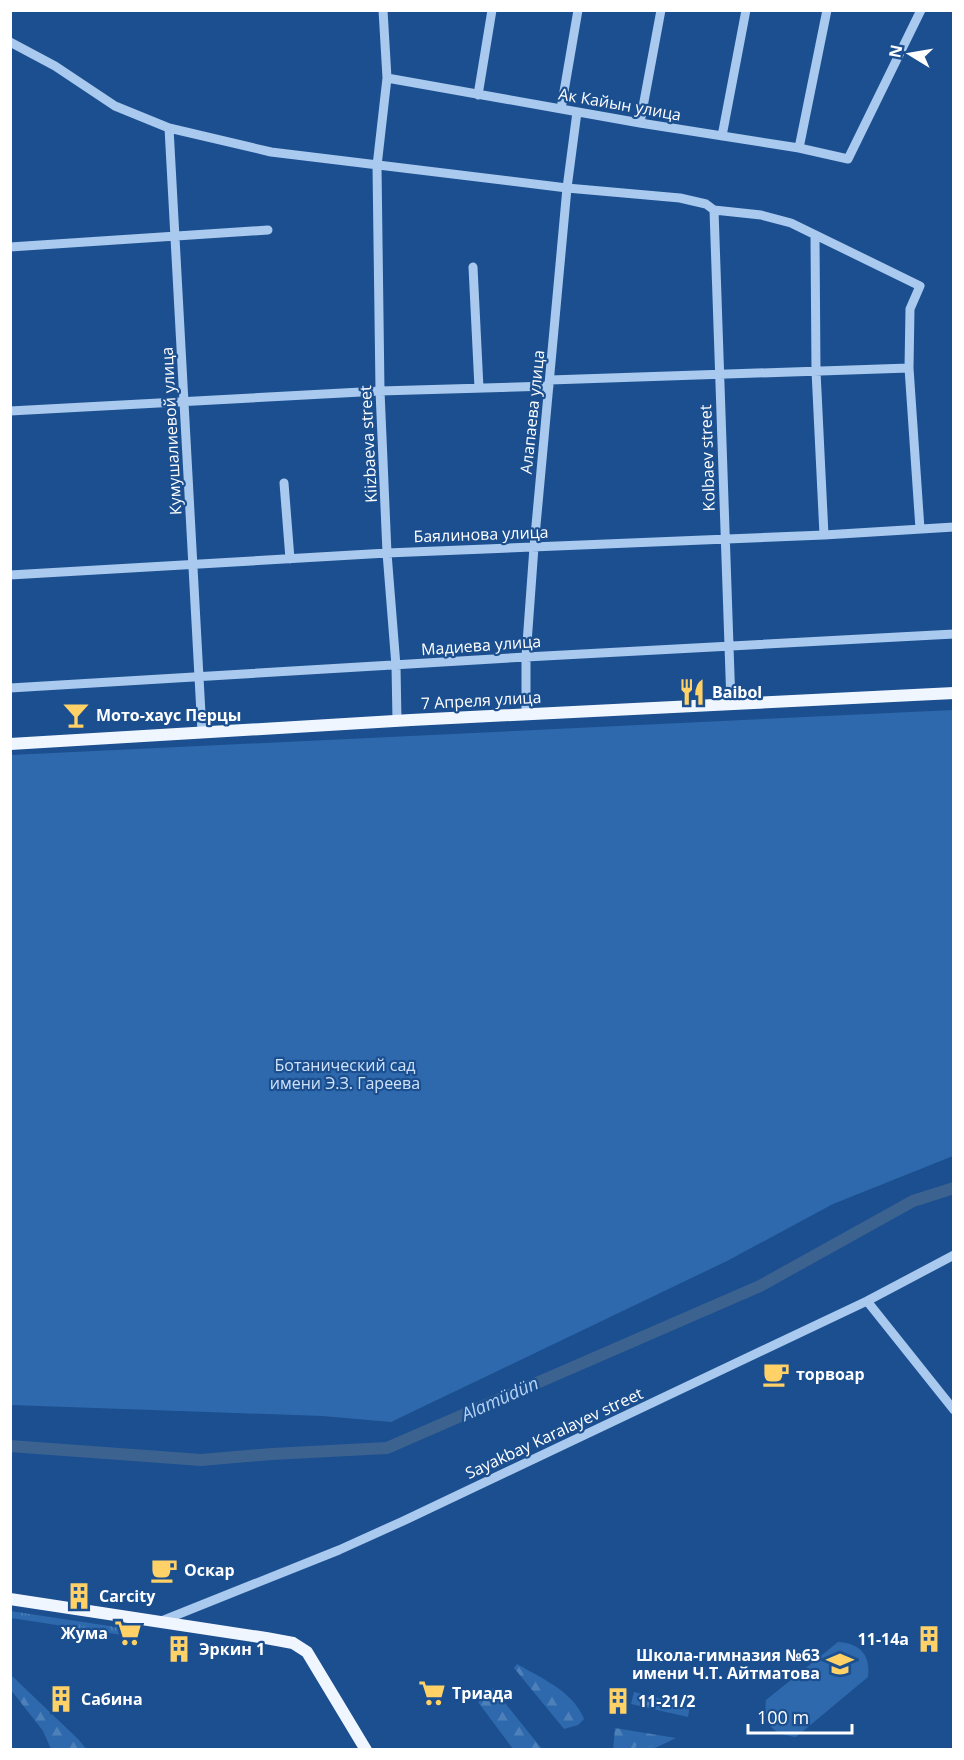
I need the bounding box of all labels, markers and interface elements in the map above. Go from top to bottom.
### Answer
north arrow [880,24,940,84]
text: N [883,43,907,60]
street label: Ак Кайын улица [557,82,683,126]
street label: Кумушалиевой улица [156,346,186,516]
street label: Алапаева улица [515,349,549,475]
street label: Kiizbaeva street [354,384,382,503]
street label: Kolbaev street [694,404,720,512]
street label: Баялинова улица [413,521,549,547]
street label: Мадиева улица [420,630,542,660]
restaurant icon: Baibol [677,677,707,707]
place label: Baibol [712,681,762,703]
street label: 7 Апреля улица [420,686,542,714]
bar icon: Мото-хаус Перцы [61,700,91,730]
place label: Мото-хаус Перцы [96,704,241,726]
park label: Ботанический сад имени Э.З. Гареева [270,1054,420,1094]
cafe icon: торвоар [761,1359,791,1389]
place label: торвоар [796,1363,865,1385]
water label: Alamüdün [455,1370,542,1427]
street label: Sayakbay Karalayev street [462,1382,647,1484]
cafe icon: Оскар [149,1555,179,1585]
place label: Оскар [184,1559,235,1581]
building icon: Carcity [64,1581,94,1611]
place label: Carcity [99,1585,156,1607]
supermarket icon: Жума [113,1618,143,1648]
place label: Жума [61,1622,108,1644]
building icon: 11-14а [914,1624,944,1654]
place label: 11-14а [858,1628,909,1650]
building icon: Эркин 1 [164,1634,194,1664]
place label: Эркин 1 [199,1638,265,1660]
place label: Школа-гимназия №63 имени Ч.Т. Айтматова [632,1644,820,1684]
school or university icon: Школа-гимназия №63 имени Ч.Т. Айтматова [825,1649,855,1679]
supermarket icon: Триада [417,1678,447,1708]
place label: Триада [452,1682,513,1704]
building icon: Сабина [46,1684,76,1714]
building icon: 11-21/2 [603,1686,633,1716]
place label: Сабина [81,1688,143,1710]
place label: 11-21/2 [638,1690,696,1712]
scale bar [748,1697,852,1735]
text: 100 m [757,1705,809,1729]

